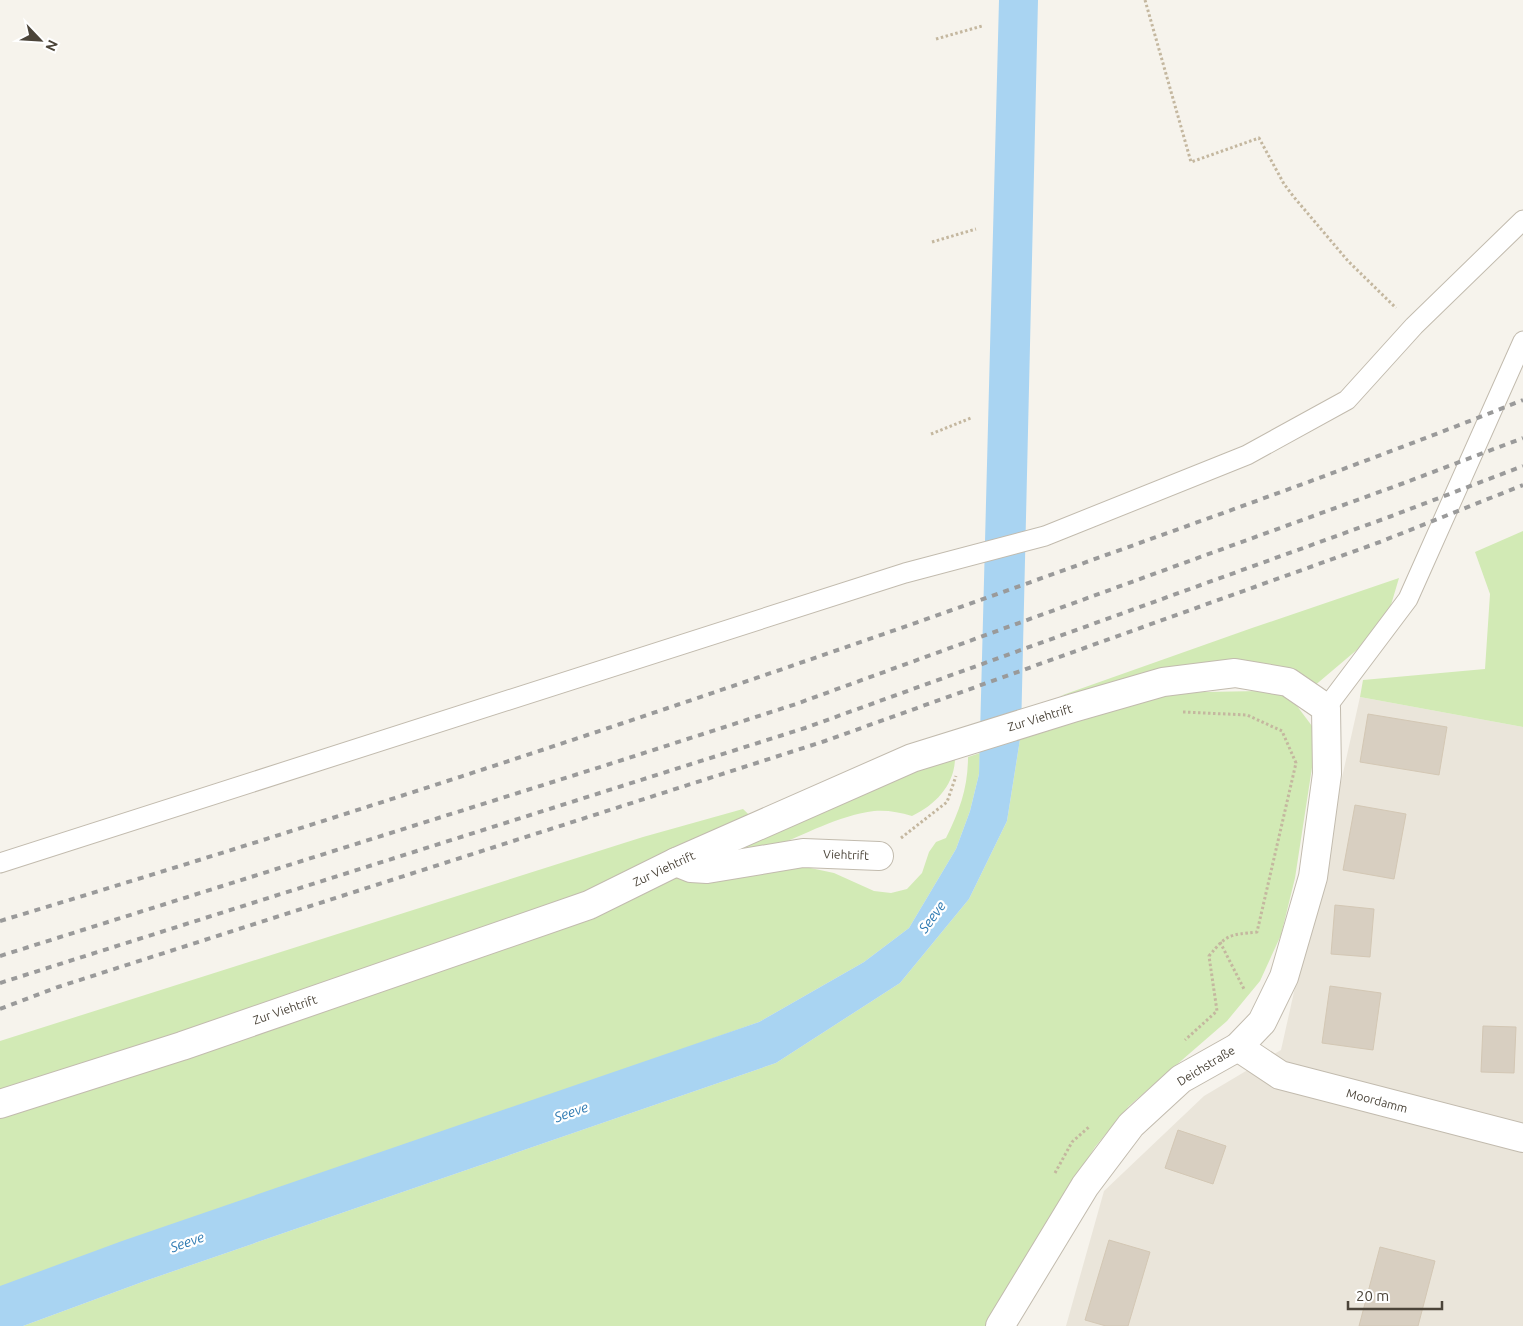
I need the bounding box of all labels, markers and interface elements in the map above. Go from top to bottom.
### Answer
north arrow [15,15,65,65]
text: N [42,37,61,54]
street label: Zur Viehtrift [1006,701,1074,733]
street label: Viehtrift [823,847,869,862]
street label: Zur Viehtrift [631,848,697,889]
water label: Seeve [915,898,949,937]
street label: Zur Viehtrift [251,992,319,1027]
street label: Deichstraße [1175,1043,1237,1088]
street label: Moordamm [1345,1086,1409,1115]
water label: Seeve [551,1099,590,1126]
water label: Seeve [167,1229,206,1256]
scale bar [1348,1278,1442,1310]
text: 20 m [1356,1287,1389,1304]

